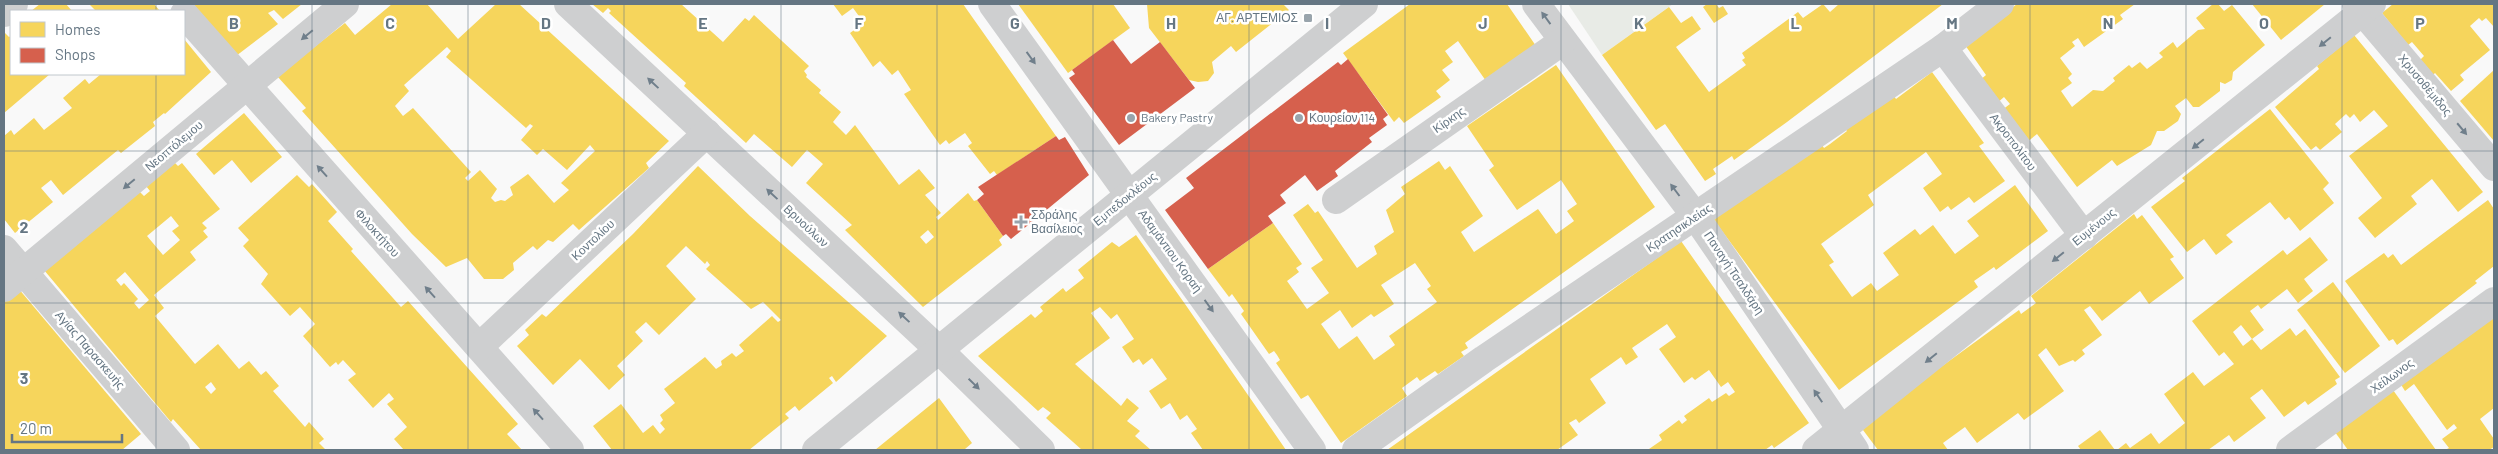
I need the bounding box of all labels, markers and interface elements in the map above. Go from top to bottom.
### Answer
legend [10,10,185,75]
place label: ΑΓ. ΑΡΤΕΜΙΟΣ [1216,10,1298,24]
marker: ΑΓ. ΑΡΤΕΜΙΟΣ [1302,12,1314,24]
one-way arrow [1541,12,1552,25]
text: B [229,13,239,32]
text: C [385,13,395,32]
text: D [541,13,551,32]
text: E [698,13,708,32]
text: F [855,13,864,32]
text: G [1010,13,1020,32]
text: H [1166,13,1176,32]
text: I [1325,13,1329,32]
text: J [1478,13,1488,32]
text: K [1634,13,1644,32]
text: L [1790,13,1800,32]
text: M [1946,13,1958,32]
text: N [2103,13,2113,32]
text: O [2259,13,2269,32]
text: P [2415,13,2425,32]
text: Homes [55,20,100,38]
one-way arrow [301,29,313,40]
one-way arrow [2319,37,2332,48]
text: Shops [55,45,95,63]
one-way arrow [1026,51,1036,64]
street label: Χρυσοθέμιδος [2395,51,2456,119]
one-way arrow [648,77,660,89]
street label: Κίρκης [1430,103,1468,136]
place label: Bakery Pastry [1141,110,1213,124]
place label: Κουρείον 114 [1309,110,1375,125]
street label: Ακροπολίτου [1987,110,2040,173]
marker: Bakery Pastry [1125,112,1137,124]
marker: Κουρείον 114 [1293,112,1305,124]
street label: Νεοπτόλεμου [142,117,205,173]
one-way arrow [2457,123,2468,136]
one-way arrow [2192,138,2205,149]
one-way arrow [316,165,328,177]
street label: Εμπεδοκλέους [1090,168,1160,229]
one-way arrow [122,178,135,189]
one-way arrow [1670,184,1681,197]
one-way arrow [766,188,778,200]
street label: Κρατησικλείας [1643,200,1715,255]
street label: Βρυούλων [781,201,832,250]
street label: Ευμένους [2069,204,2119,249]
street label: Φιλοκτήτου [352,205,403,260]
street label: Αδαμάντιου Κοραή [1135,206,1206,295]
place label: Σδράλης Βασίλειος [1031,207,1083,236]
street label: Κοντολίου [568,216,617,263]
marker: Σδράλης Βασίλειος [1015,216,1027,228]
text: 2 [20,217,29,236]
street label: Παναγή Τσαλδάρη [1701,228,1768,317]
one-way arrow [2052,251,2065,262]
one-way arrow [424,287,436,299]
one-way arrow [1204,299,1214,313]
street label: Αγίας Παρασκευής [52,307,129,392]
one-way arrow [898,311,910,323]
one-way arrow [1925,353,1938,364]
street label: Χείλωνος [2367,355,2416,396]
text: 3 [20,368,28,387]
one-way arrow [968,378,980,390]
one-way arrow [1813,389,1823,403]
one-way arrow [532,408,544,420]
scale bar [12,412,122,444]
text: 20 m [20,419,52,437]

